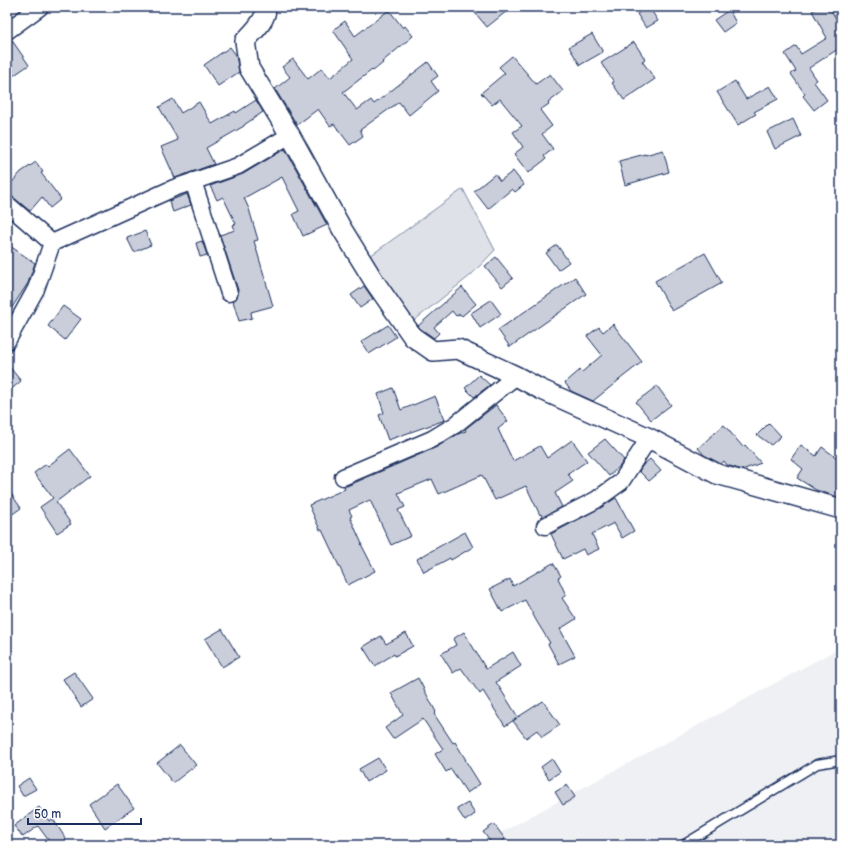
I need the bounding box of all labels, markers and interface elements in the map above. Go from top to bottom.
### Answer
scale bar [28,800,141,826]
text: 50 m [34,807,61,822]

